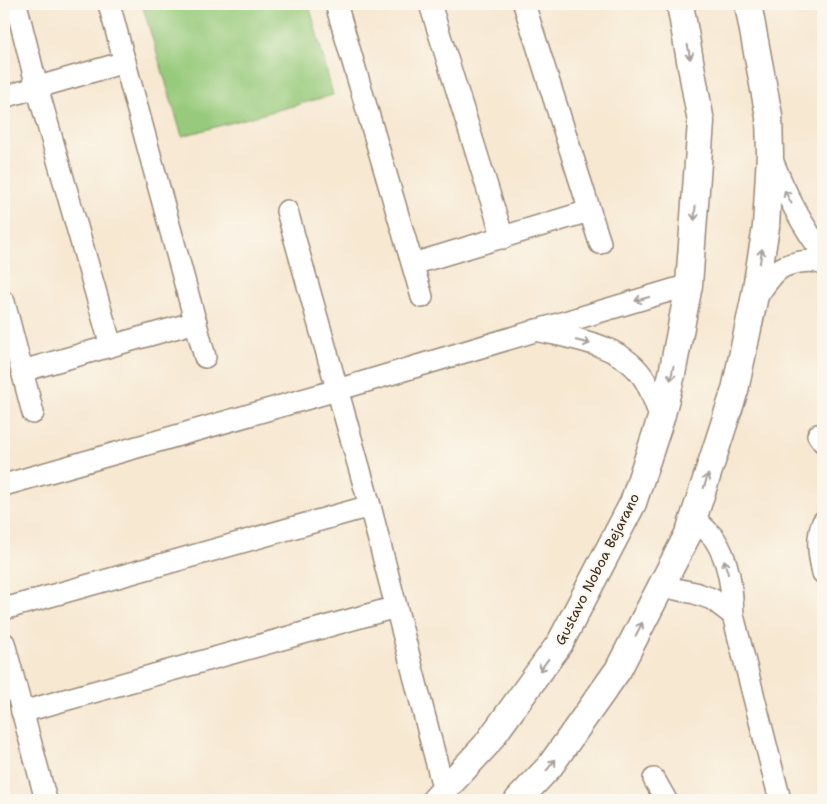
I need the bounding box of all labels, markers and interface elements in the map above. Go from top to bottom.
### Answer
one-way arrow [684,43,694,59]
one-way arrow [783,190,792,205]
one-way arrow [690,205,699,221]
one-way arrow [757,248,767,264]
one-way arrow [635,294,651,304]
one-way arrow [575,337,591,347]
one-way arrow [667,365,676,381]
one-way arrow [701,473,711,489]
street label: Gustavo Noboa Bejarano [551,490,643,648]
one-way arrow [721,559,731,575]
one-way arrow [634,621,644,636]
one-way arrow [539,658,550,671]
one-way arrow [545,758,556,771]

